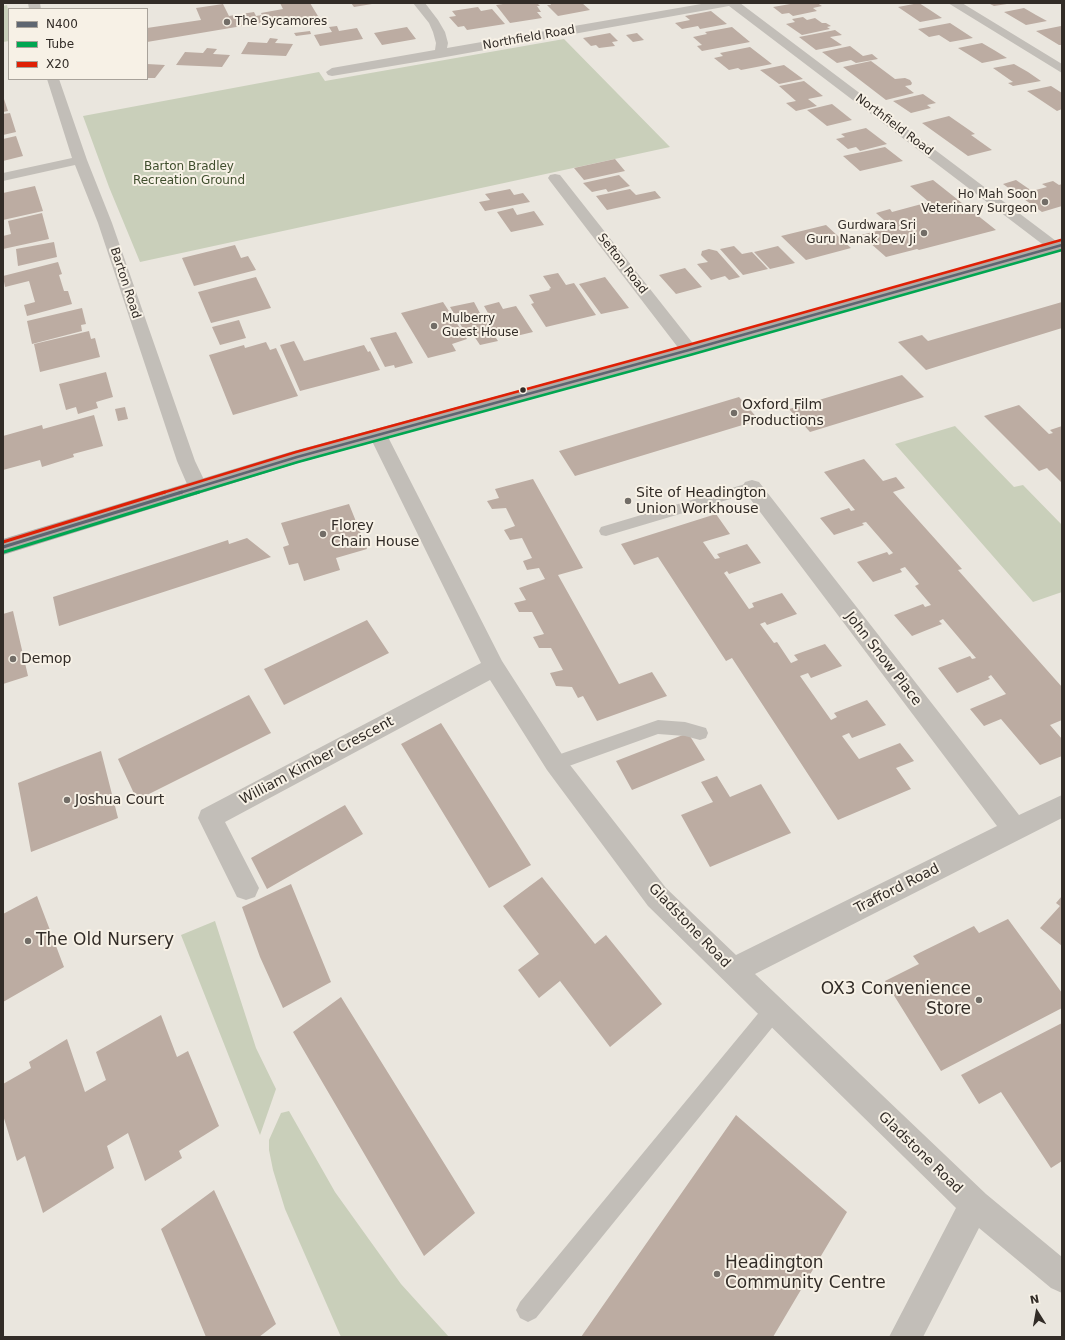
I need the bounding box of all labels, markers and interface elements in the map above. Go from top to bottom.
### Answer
legend [8,8,148,80]
place label: The Sycamores [235,15,327,29]
text: N400 [46,17,78,31]
marker: The Sycamores [222,17,232,27]
street label: Northfield Road [482,23,576,53]
text: Tube [46,37,74,51]
text: X20 [46,57,70,71]
street label: Northfield Road [852,91,936,159]
park label: Barton Bradley Recreation Ground [133,160,245,188]
place label: Ho Mah Soon Veterinary Surgeon [921,188,1037,216]
marker: Ho Mah Soon Veterinary Surgeon [1040,197,1050,207]
place label: Gurdwara Sri Guru Nanak Dev Ji [806,219,916,247]
marker: Gurdwara Sri Guru Nanak Dev Ji [919,228,929,238]
street label: Sefton Road [594,231,650,297]
street label: Barton Road [107,246,143,320]
place label: Mulberry Guest House [442,312,519,340]
marker: Mulberry Guest House [429,321,439,331]
unlabelled marker [518,385,528,395]
place label: Oxford Film Productions [742,397,824,430]
marker: Oxford Film Productions [729,408,739,418]
place label: Site of Headington Union Workhouse [636,485,766,518]
marker: Site of Headington Union Workhouse [623,496,633,506]
place label: Florey Chain House [331,518,419,550]
marker: Florey Chain House [318,529,328,539]
street label: John Snow Place [841,609,925,709]
place label: Demop [21,651,71,667]
marker: Demop [8,654,18,664]
street label: William Kimber Crescent [237,713,397,809]
place label: Joshua Court [75,792,164,808]
marker: Joshua Court [62,795,72,805]
street label: Trafford Road [852,860,942,918]
street label: Gladstone Road [645,880,733,972]
place label: The Old Nursery [36,931,174,951]
marker: The Old Nursery [23,936,33,946]
place label: OX3 Convenience Store [821,980,971,1020]
marker: OX3 Convenience Store [974,995,984,1005]
street label: Gladstone Road [874,1109,966,1197]
place label: Headington Community Centre [725,1254,886,1294]
marker: Headington Community Centre [712,1269,722,1279]
north arrow [1017,1292,1057,1332]
text: N [1029,1292,1040,1307]

